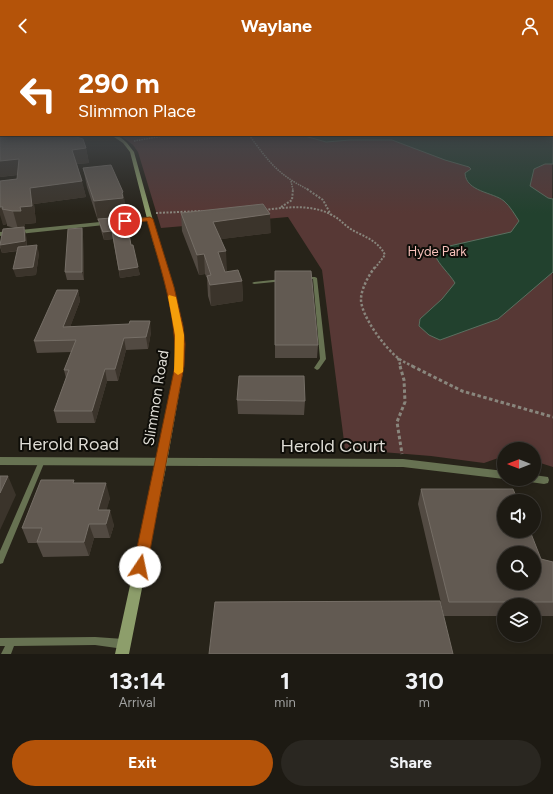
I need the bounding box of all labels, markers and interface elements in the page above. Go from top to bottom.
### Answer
icon: back [12,15,34,37]
text: Waylane [241,15,312,37]
icon: person [519,15,541,37]
text: 290 m [78,66,160,100]
icon: left [12,68,64,120]
text: Slimmon Place [78,100,196,122]
pin [108,204,142,238]
icon: arrive [114,210,136,232]
park label: Hyde Park [407,244,467,259]
street label: Slimmon Road [140,349,172,447]
street label: Herold Road [19,433,119,455]
street label: Herold Court [280,435,386,457]
north arrow [497,442,541,486]
map controls [497,442,541,642]
button: sound [497,494,541,538]
position arrow [119,546,161,588]
button: search [497,546,541,590]
button: layers [497,598,541,642]
text: 13:14 [109,666,165,695]
text: 1 [280,666,290,695]
text: 310 [405,666,444,695]
text: Arrival [119,695,156,710]
text: min [274,695,296,710]
text: m [419,695,430,710]
button: Exit [12,740,273,786]
button: Share [281,740,541,786]

